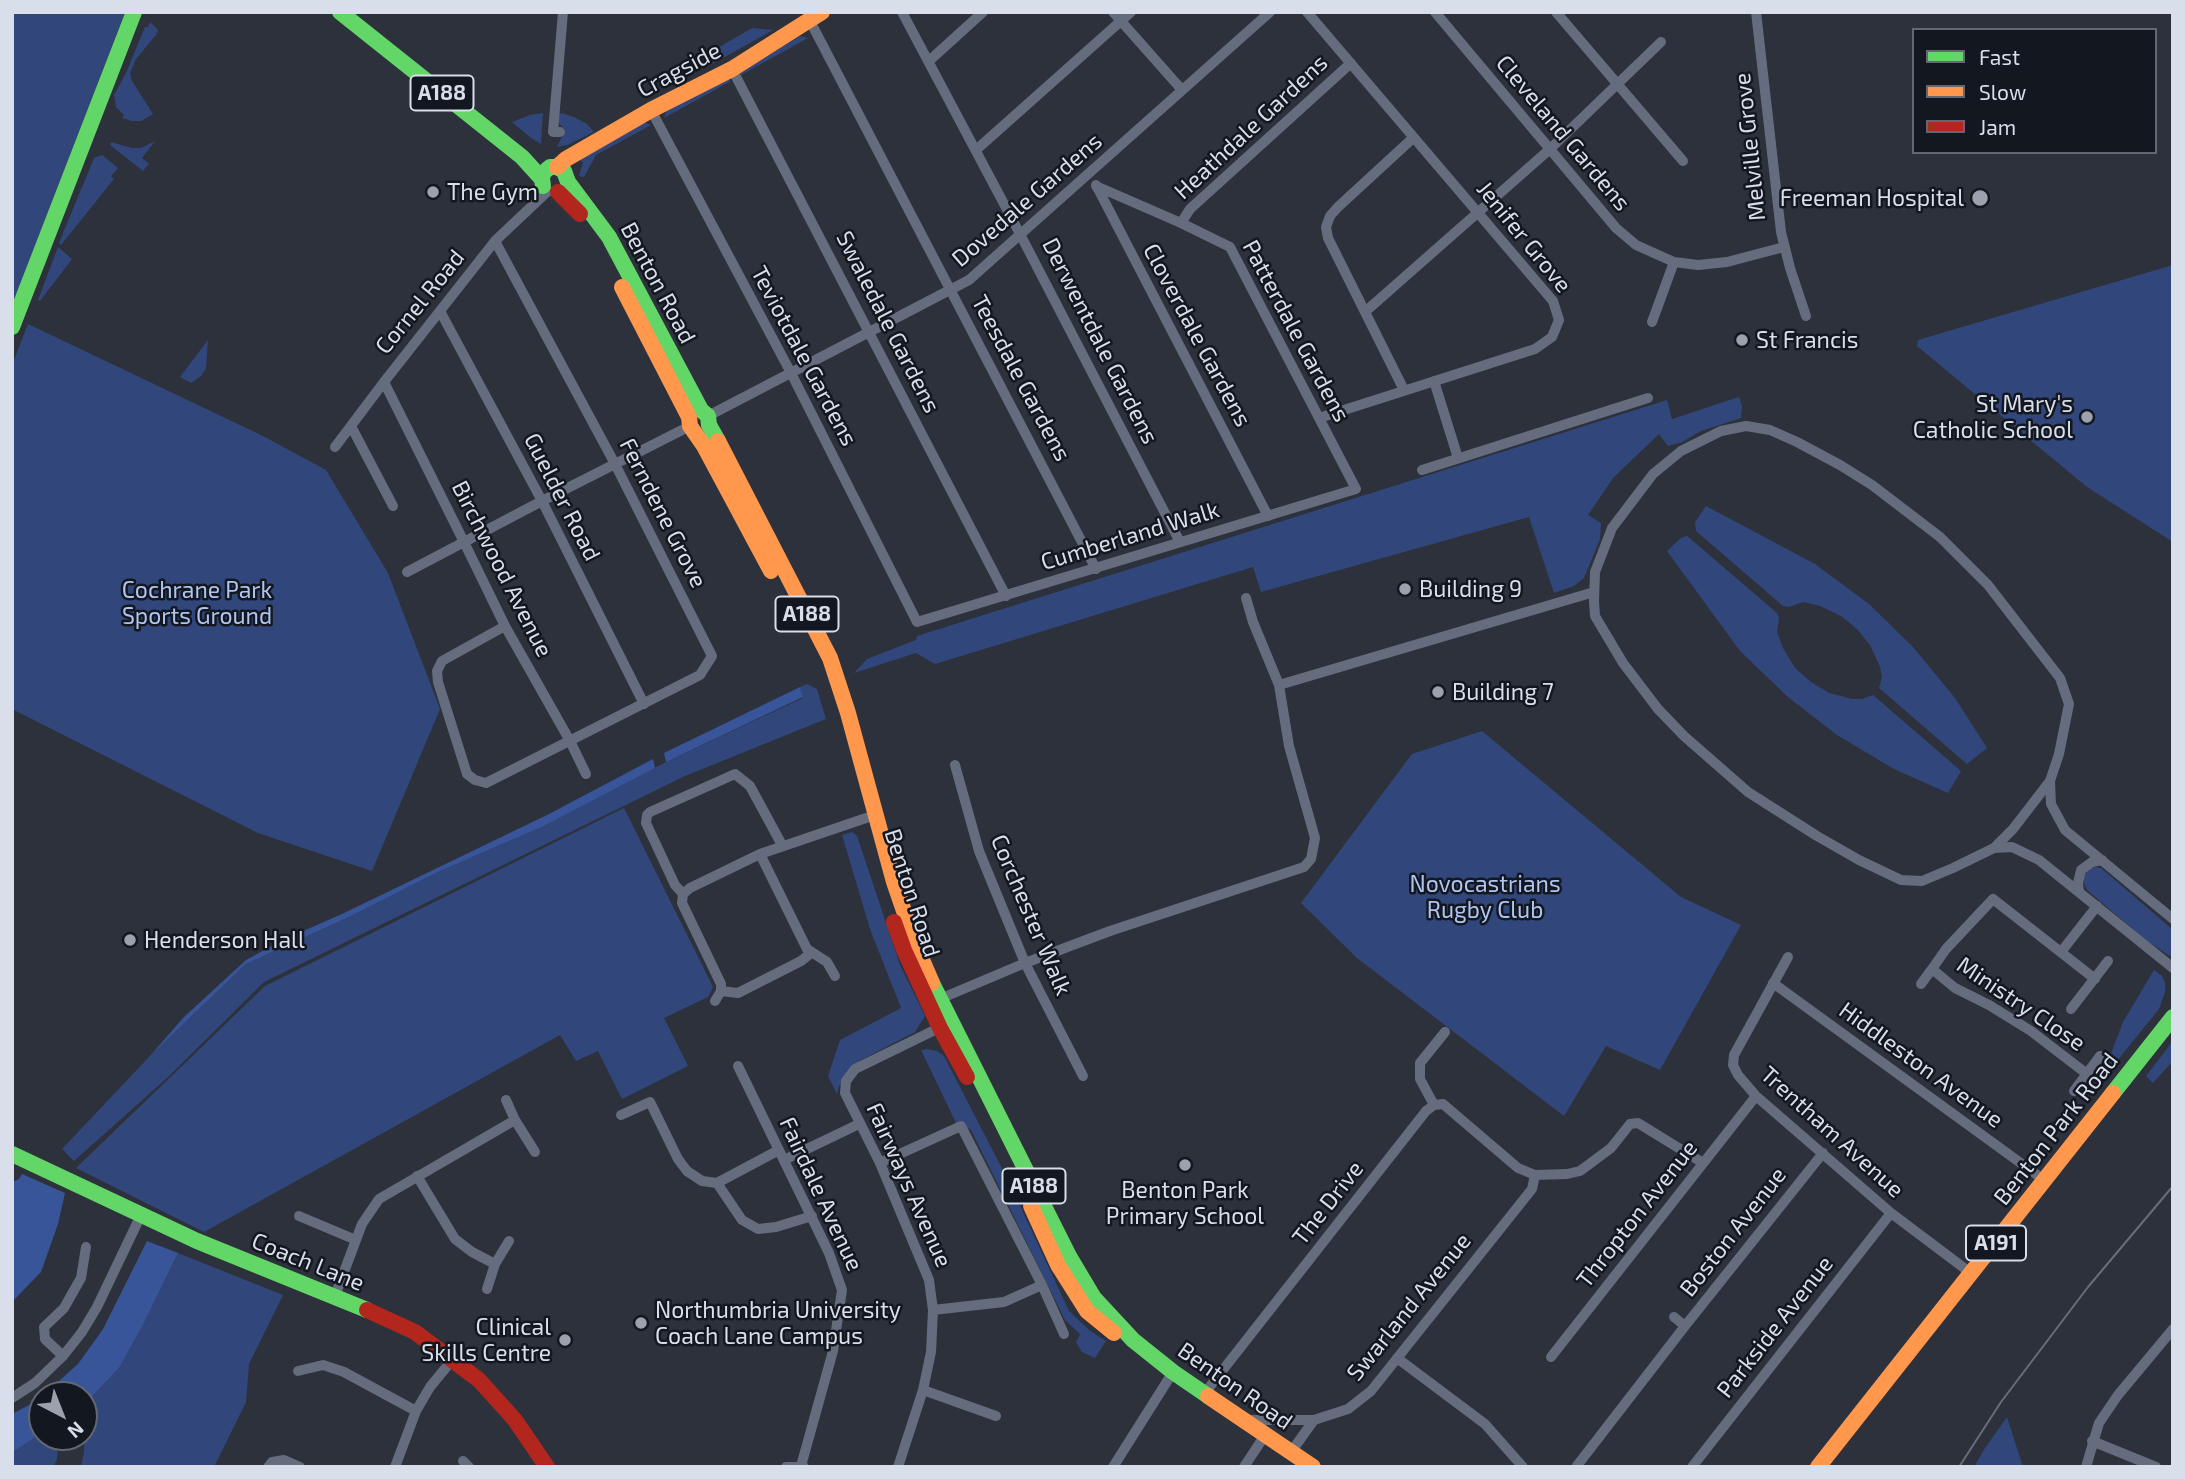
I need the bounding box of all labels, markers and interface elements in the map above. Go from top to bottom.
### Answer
legend [1912,28,2157,154]
street label: Cragside [632,37,726,103]
text: Fast [1979,44,2020,69]
street label: Heathdale Gardens [1169,49,1333,205]
street label: Cleveland Gardens [1490,50,1636,216]
street label: Melville Grove [1729,72,1771,222]
road number: A188 [410,76,474,110]
text: Slow [1979,79,2026,104]
text: Jam [1979,114,2016,139]
street label: Dovedale Gardens [946,127,1108,273]
street label: Jenifer Grove [1471,176,1577,298]
place label: The Gym [447,178,538,206]
marker: The Gym [425,184,441,200]
place label: Freeman Hospital [1780,184,1964,212]
marker: Freeman Hospital [1970,188,1990,208]
street label: Benton Road [615,218,701,348]
street label: Swaledale Gardens [830,227,946,417]
street label: Derwentdale Gardens [1036,234,1164,448]
street label: Patterdale Gardens [1236,235,1356,427]
street label: Cloverdale Gardens [1137,239,1257,431]
street label: Cornel Road [370,244,470,360]
street label: Teviotdale Gardens [745,261,863,451]
street label: Teesdale Gardens [966,290,1076,466]
place label: St Francis [1756,326,1859,354]
marker: St Francis [1734,332,1750,348]
place label: St Mary's Catholic School [1913,390,2073,444]
marker: St Mary's Catholic School [2079,409,2095,425]
street label: Guelder Road [518,429,606,565]
street label: Ferndene Grove [613,434,713,592]
street label: Birchwood Avenue [446,476,558,662]
street label: Cumberland Walk [1038,496,1222,576]
place label: Building 9 [1419,575,1522,603]
park label: Cochrane Park Sports Ground [122,576,272,630]
marker: Building 9 [1397,581,1413,597]
road number: A188 [776,596,838,632]
place label: Building 7 [1452,678,1554,706]
marker: Building 7 [1430,684,1446,700]
street label: Benton Road [878,825,946,961]
street label: Corchester Walk [985,830,1077,1000]
park label: Novocastrians Rugby Club [1409,870,1561,924]
place label: Henderson Hall [144,926,305,954]
marker: Henderson Hall [122,932,138,948]
street label: Ministry Close [1952,951,2090,1057]
street label: Hiddleston Avenue [1834,996,2008,1134]
street label: Benton Park Road [1988,1047,2124,1211]
street label: Trentham Avenue [1755,1061,1909,1203]
street label: Fairways Avenue [860,1099,958,1271]
street label: Fairdale Avenue [773,1113,869,1275]
street label: Thropton Avenue [1571,1135,1703,1293]
street label: The Drive [1287,1156,1369,1250]
marker: Benton Park Primary School [1177,1157,1193,1173]
street label: Boston Avenue [1674,1162,1792,1302]
road number: A188 [1002,1168,1066,1204]
place label: Benton Park Primary School [1106,1176,1264,1230]
road number: A191 [1966,1226,2026,1260]
street label: Coach Lane [248,1227,368,1297]
street label: Swarland Avenue [1341,1228,1477,1386]
street label: Parkside Avenue [1711,1251,1839,1403]
place label: Northumbria University Coach Lane Campus [655,1296,901,1350]
place label: Clinical Skills Centre [421,1313,551,1367]
marker: Northumbria University Coach Lane Campus [633,1315,649,1331]
marker: Clinical Skills Centre [557,1332,573,1348]
street label: Benton Road [1173,1336,1297,1436]
north arrow [28,1381,98,1451]
text: N [63,1417,89,1444]

